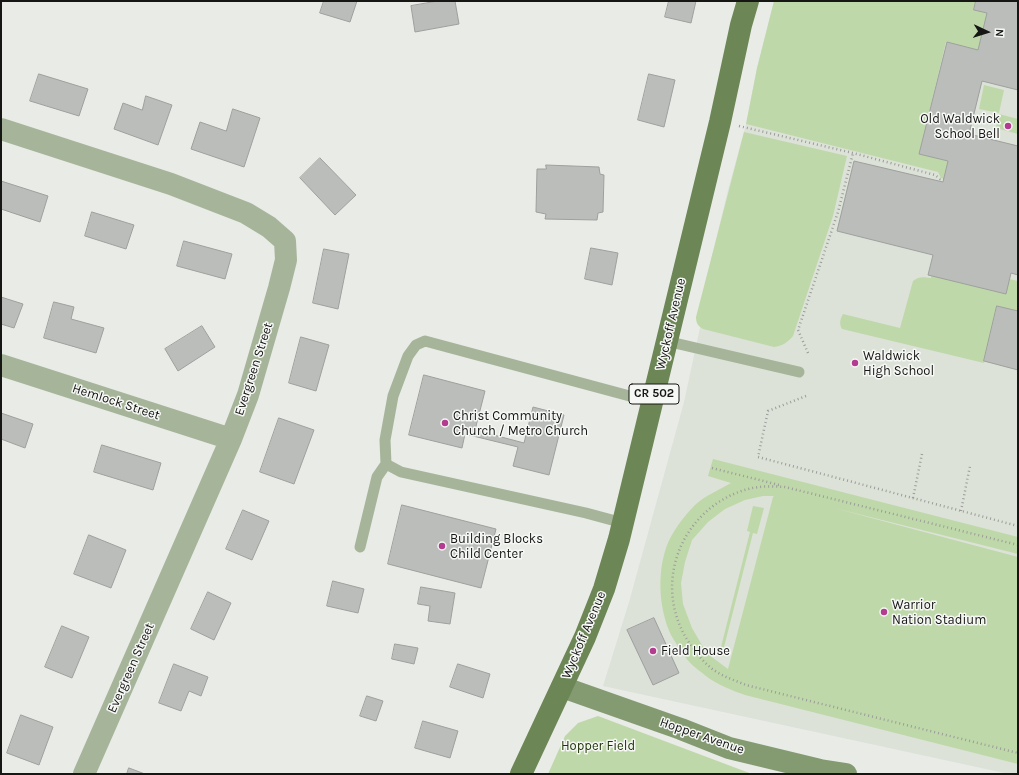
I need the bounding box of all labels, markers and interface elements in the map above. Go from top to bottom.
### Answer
north arrow [967,12,1007,52]
text: N [993,28,1006,37]
place label: Old Waldwick School Bell [920,111,1000,142]
marker: Old Waldwick School Bell [1003,121,1013,131]
street label: Wyckoff Avenue [653,277,689,371]
street label: Evergreen Street [232,320,276,418]
place label: Waldwick High School [863,348,934,379]
marker: Waldwick High School [850,358,860,368]
street label: Hemlock Street [70,381,162,423]
road number: CR 502 [629,384,679,404]
place label: Christ Community Church / Metro Church [453,408,588,439]
marker: Christ Community Church / Metro Church [440,418,450,428]
place label: Building Blocks Child Center [450,531,543,562]
marker: Building Blocks Child Center [437,541,447,551]
street label: Wyckoff Avenue [559,589,609,681]
place label: Warrior Nation Stadium [892,597,986,628]
marker: Warrior Nation Stadium [879,607,889,617]
street label: Evergreen Street [104,621,158,715]
place label: Field House [661,643,730,659]
marker: Field House [648,646,658,656]
street label: Hopper Avenue [658,714,746,758]
park label: Hopper Field [561,738,635,754]

